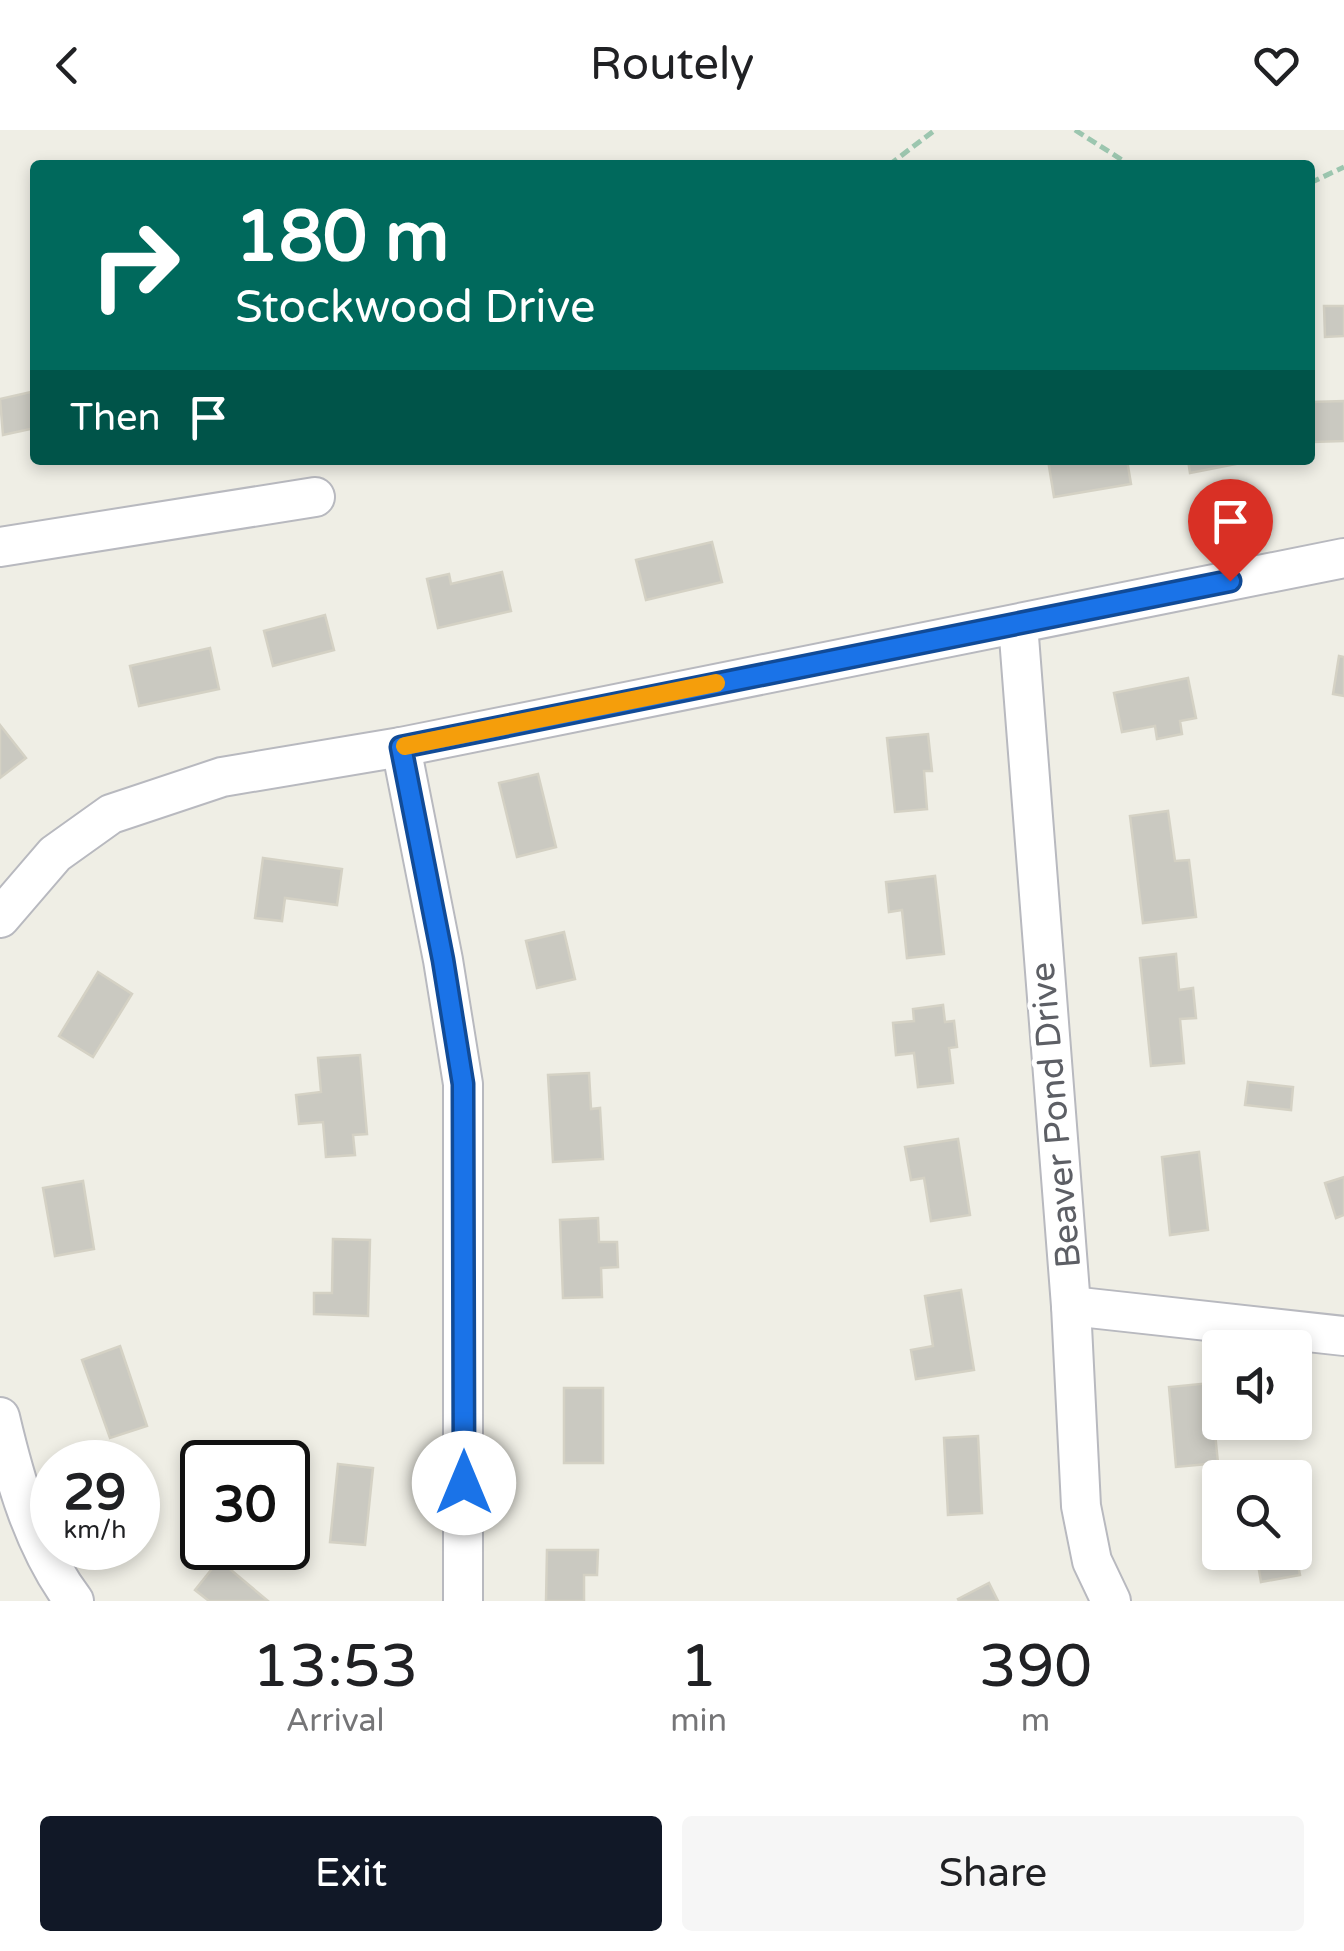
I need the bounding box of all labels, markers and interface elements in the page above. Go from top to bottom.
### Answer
icon: back [40,38,95,93]
text: Routely [590,38,754,92]
icon: heart [1249,38,1304,93]
text: 180 m [235,196,449,280]
icon: right [70,200,200,330]
text: Stockwood Drive [235,281,595,335]
icon: arrive [181,390,236,445]
text: Then [70,395,161,441]
pin [1188,479,1273,582]
icon: arrive [1203,494,1258,549]
street label: Beaver Pond Drive [1022,960,1090,1270]
map controls [1202,1330,1312,1570]
button: sound [1202,1330,1312,1440]
position arrow [412,1431,516,1535]
speed limit sign: 30 [180,1440,310,1570]
button: search [1202,1460,1312,1570]
text: 29 [64,1463,126,1523]
text: km/h [64,1515,126,1545]
text: 13:53 [252,1631,418,1703]
text: 1 [680,1631,717,1703]
text: 390 [979,1631,1092,1703]
text: Arrival [286,1702,385,1740]
text: min [670,1702,727,1740]
text: m [1021,1702,1050,1740]
button: Exit [40,1816,662,1931]
button: Share [682,1816,1304,1931]

